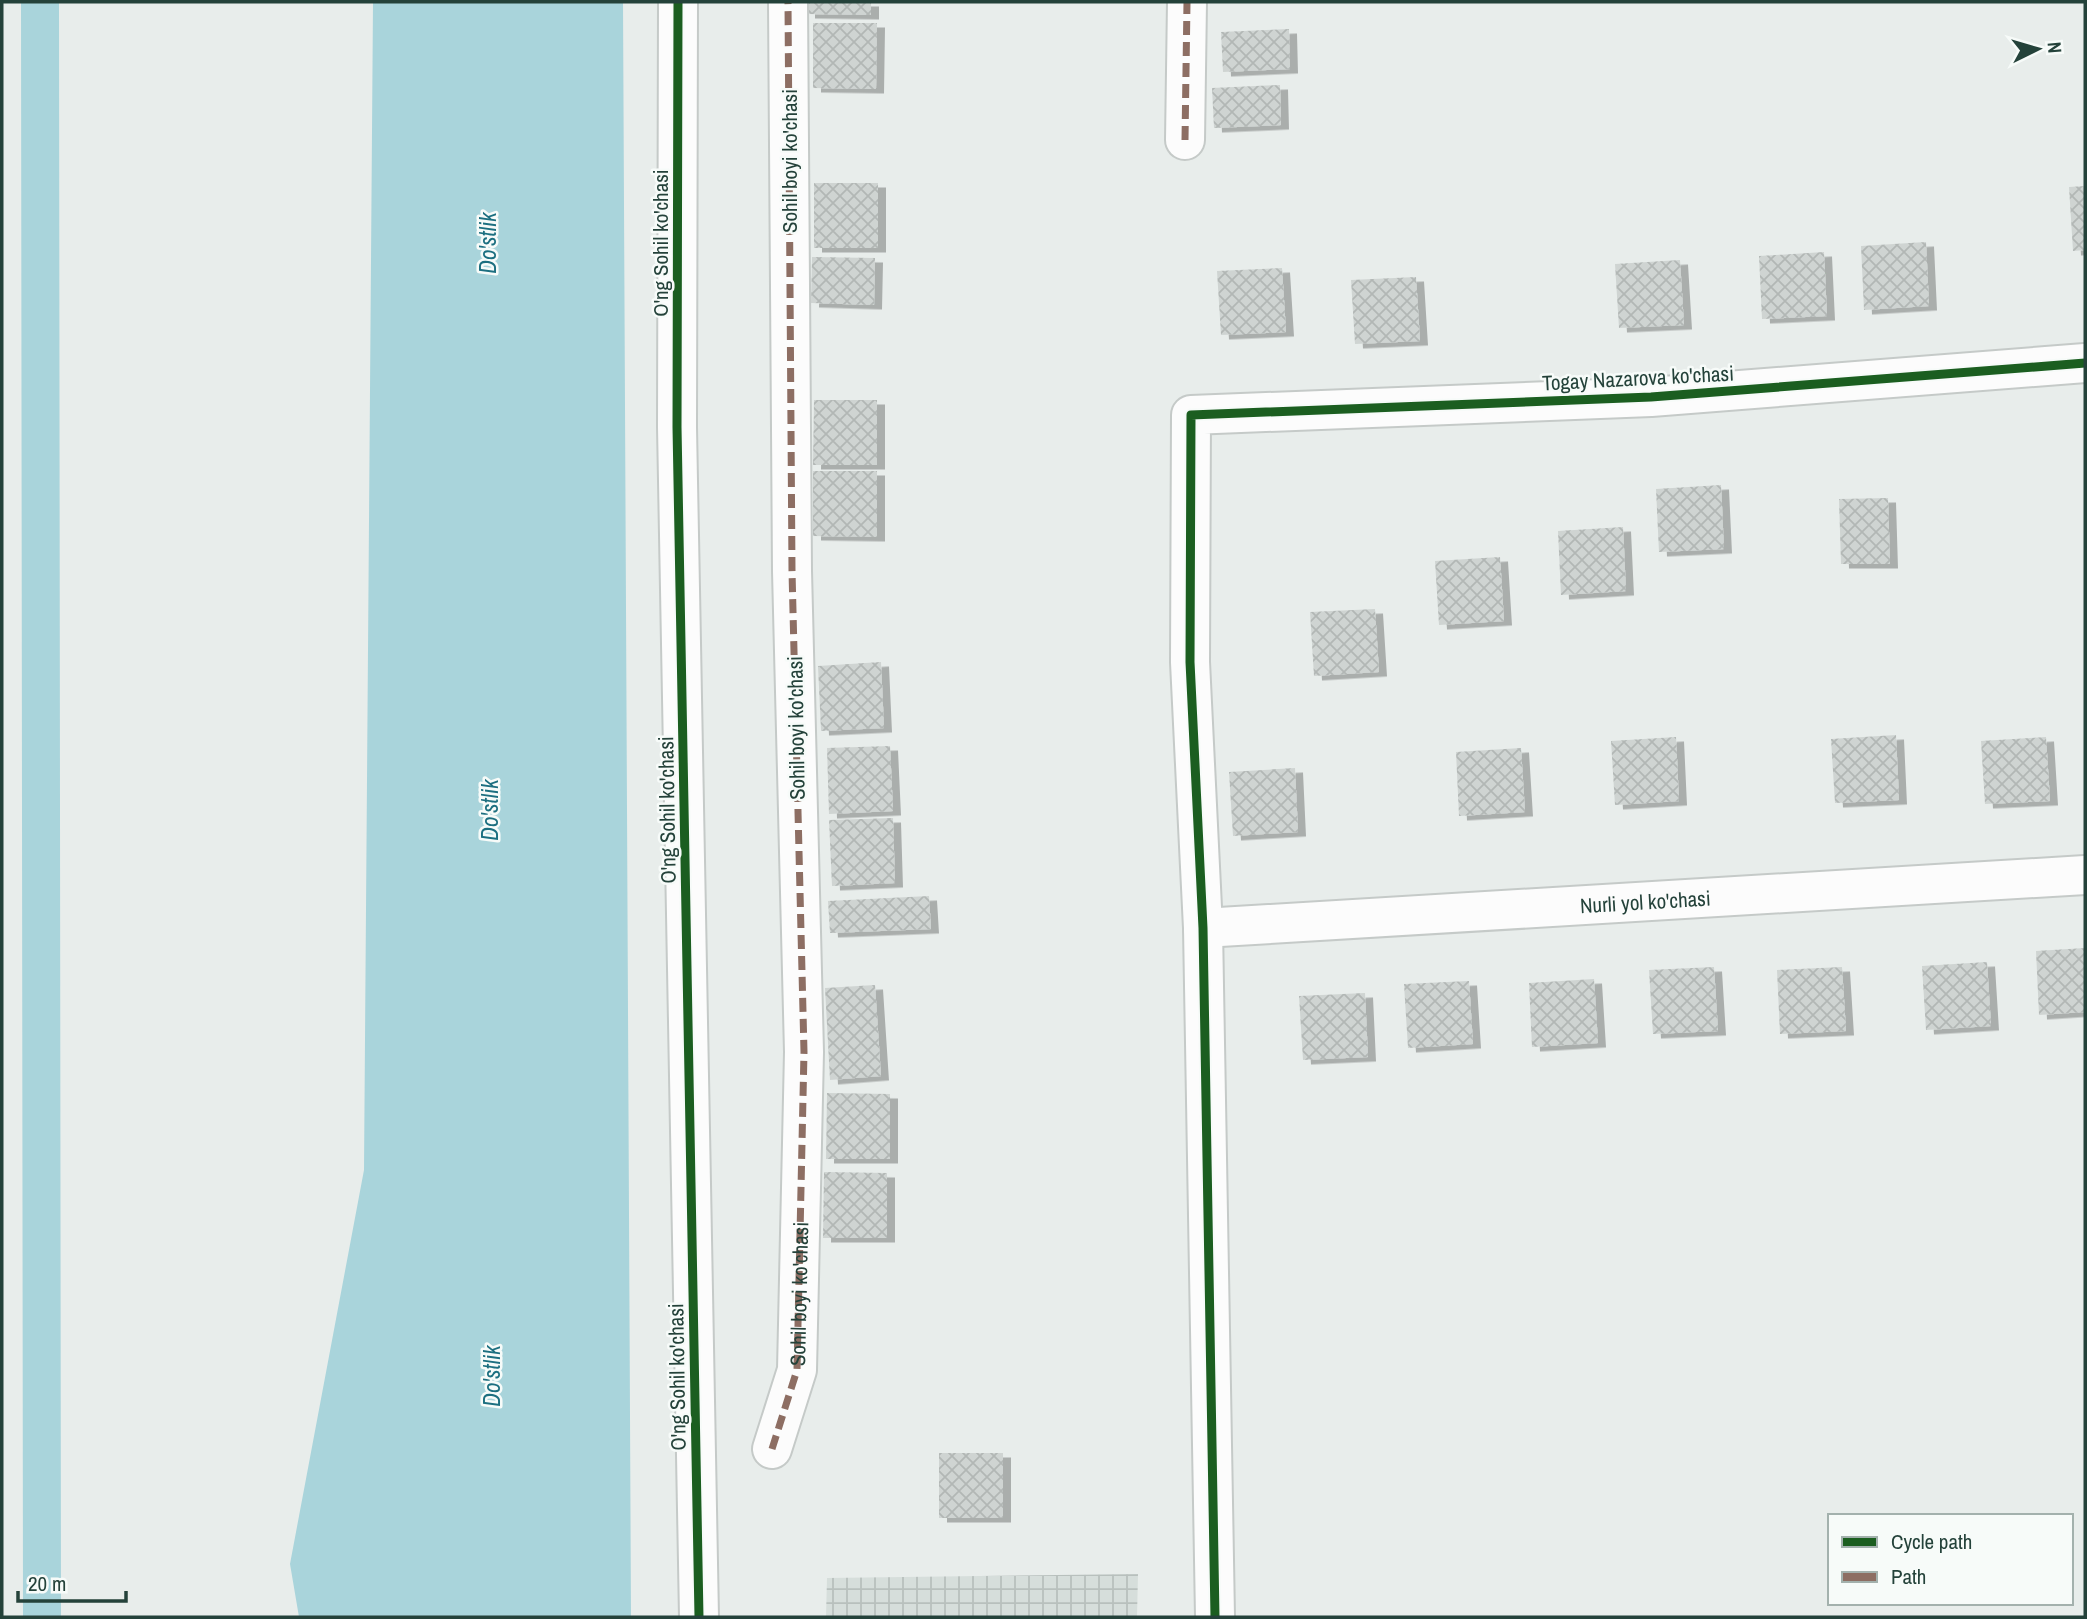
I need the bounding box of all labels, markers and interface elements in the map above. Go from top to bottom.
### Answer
north arrow [2003,14,2073,84]
text: N [2041,41,2068,54]
street label: Sohil boyi ko'chasi [775,89,804,233]
street label: O'ng Sohil ko'chasi [646,169,675,317]
water label: Do'stlik [472,211,503,274]
street label: Togay Nazarova ko'chasi [1541,358,1735,398]
street label: Sohil boyi ko'chasi [780,656,812,800]
street label: O'ng Sohil ko'chasi [651,736,683,884]
water label: Do'stlik [474,778,505,841]
street label: Nurli yol ko'chasi [1579,883,1711,920]
street label: Sohil boyi ko'chasi [783,1221,815,1366]
street label: O'ng Sohil ko'chasi [661,1303,693,1451]
water label: Do'stlik [476,1344,507,1407]
legend [1828,1514,2073,1605]
text: Cycle path [1891,1527,1972,1556]
scale bar [18,1560,126,1604]
text: Path [1891,1562,1926,1591]
text: 20 m [28,1569,66,1598]

